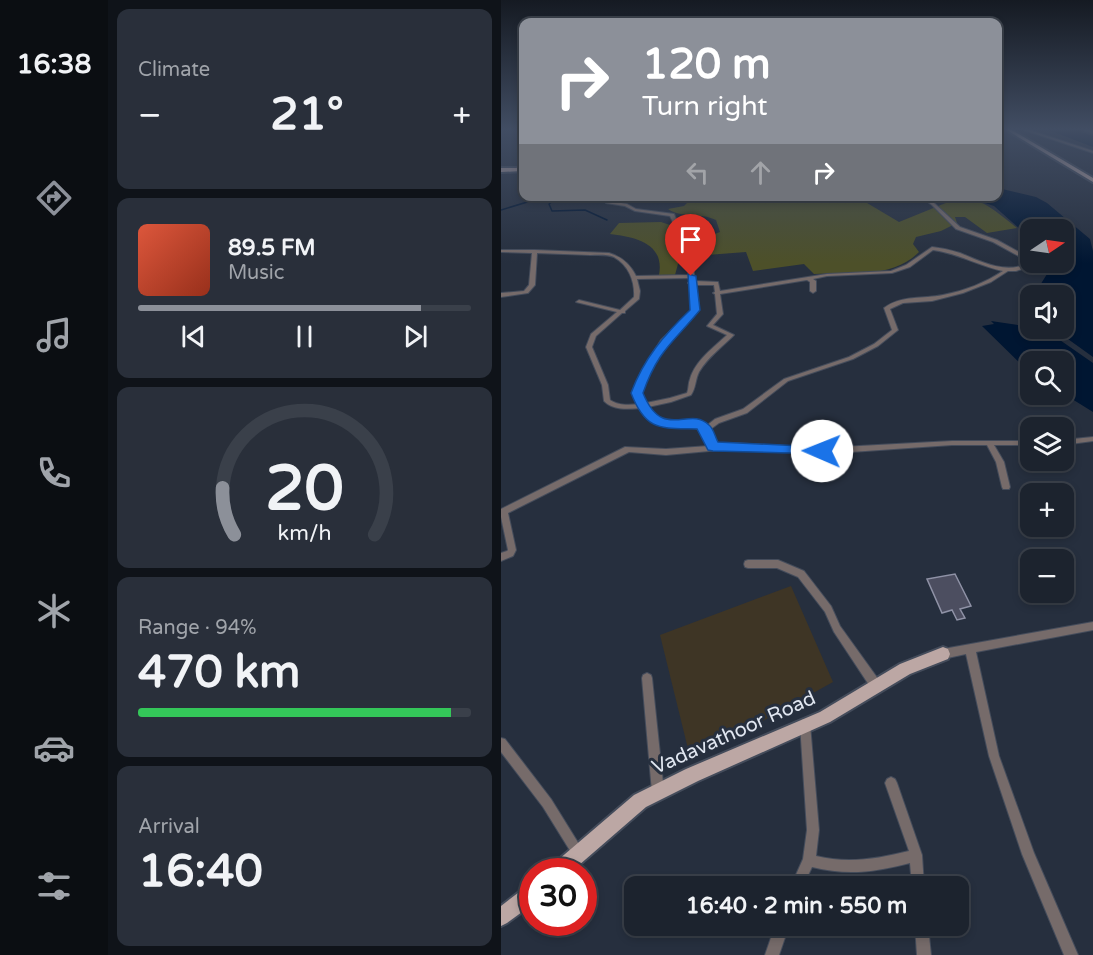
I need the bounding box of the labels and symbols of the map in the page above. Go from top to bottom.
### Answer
pin [665,214,716,276]
north arrow [1020,219,1074,273]
position arrow [790,419,854,483]
street label: Vadavathoor Road [649,686,819,780]
speed limit sign: 30 [519,858,597,936]

